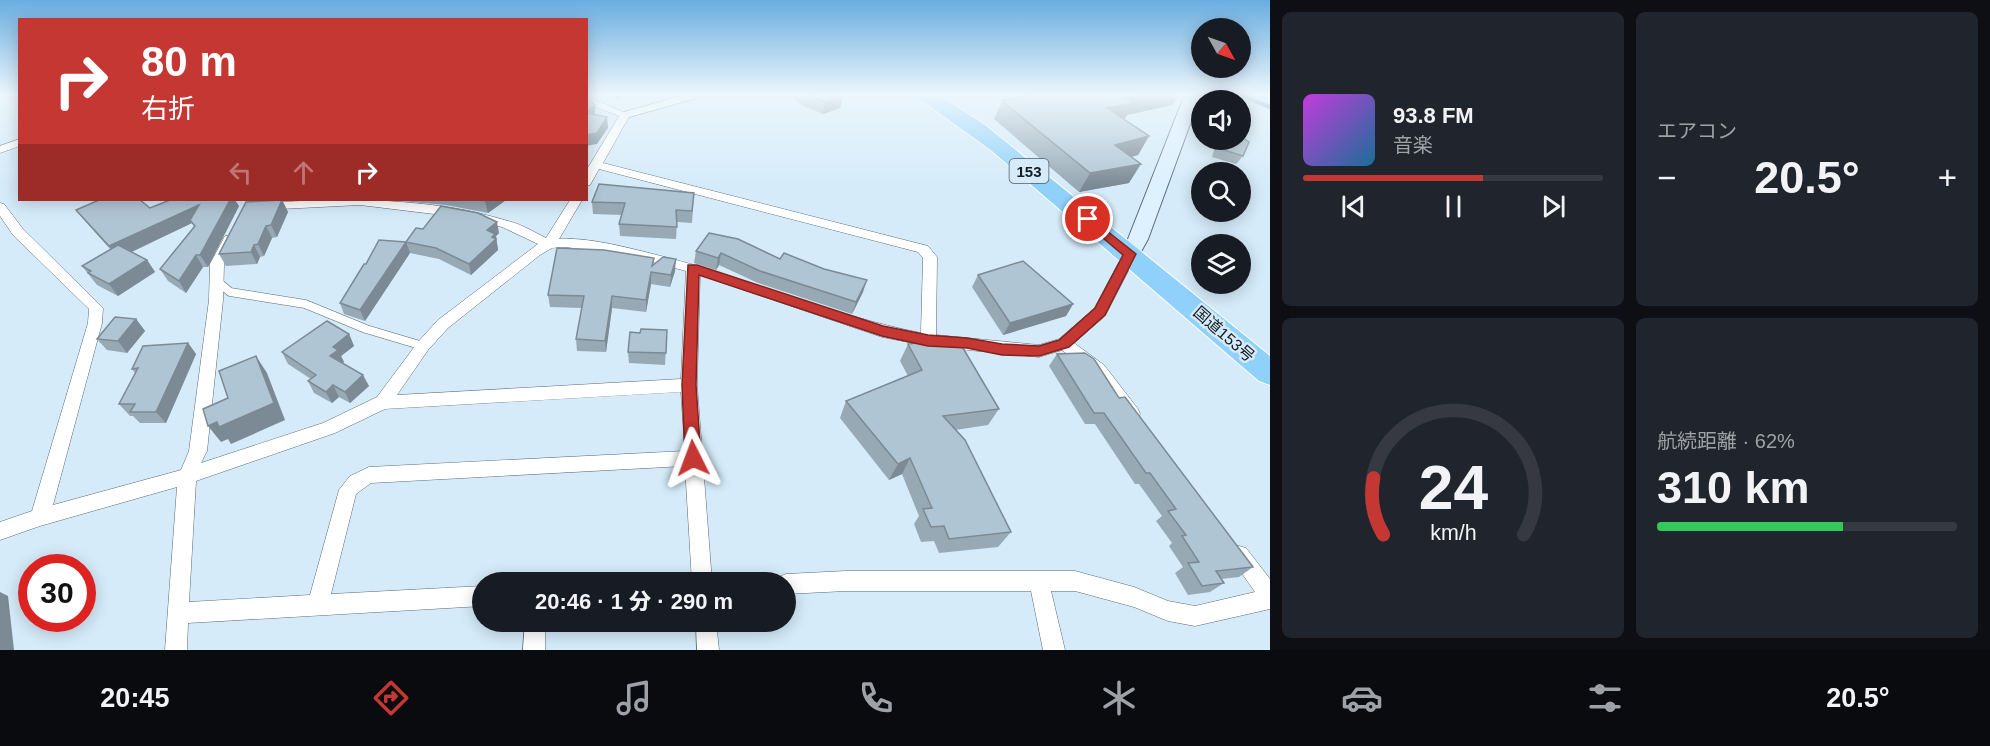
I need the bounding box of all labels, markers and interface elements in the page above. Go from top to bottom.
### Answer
north arrow [1191,18,1251,78]
map controls [1191,18,1251,294]
text: 80 m [141,38,237,85]
icon: right [42,42,120,120]
button: sound [1191,90,1251,150]
text: 右折 [141,94,195,124]
text: 93.8 FM [1393,103,1474,128]
text: エアコン [1657,120,1737,142]
text: 音楽 [1393,134,1433,156]
text: 20.5° [1754,152,1860,203]
icon: left [224,156,257,189]
icon: ahead [287,156,320,189]
icon: right [350,156,383,189]
road number: 153 [1010,159,1048,183]
text: − [1657,159,1676,196]
text: + [1938,159,1957,196]
button: search [1191,162,1251,222]
icon: previous [1337,190,1370,223]
icon: pause [1437,190,1470,223]
icon: next [1537,190,1570,223]
pin [1062,193,1113,244]
icon: arrive [1071,202,1104,235]
button: layers [1191,234,1251,294]
street label: 国道153号 [1190,303,1258,365]
position arrow [661,426,725,490]
text: 航続距離 · 62% [1657,430,1795,452]
text: 24 [1418,453,1488,522]
text: 310 km [1657,462,1810,513]
text: km/h [1430,521,1476,545]
speed limit sign: 30 [18,554,96,632]
text: 20:46 · 1 分 · 290 m [535,589,733,614]
icon: directions [370,677,412,719]
icon: music [613,677,655,719]
icon: phone [855,677,897,719]
icon: climate [1098,677,1140,719]
icon: car [1341,677,1383,719]
icon: filters [1584,677,1626,719]
text: 20:45 [100,683,169,713]
text: 20.5° [1826,683,1890,713]

